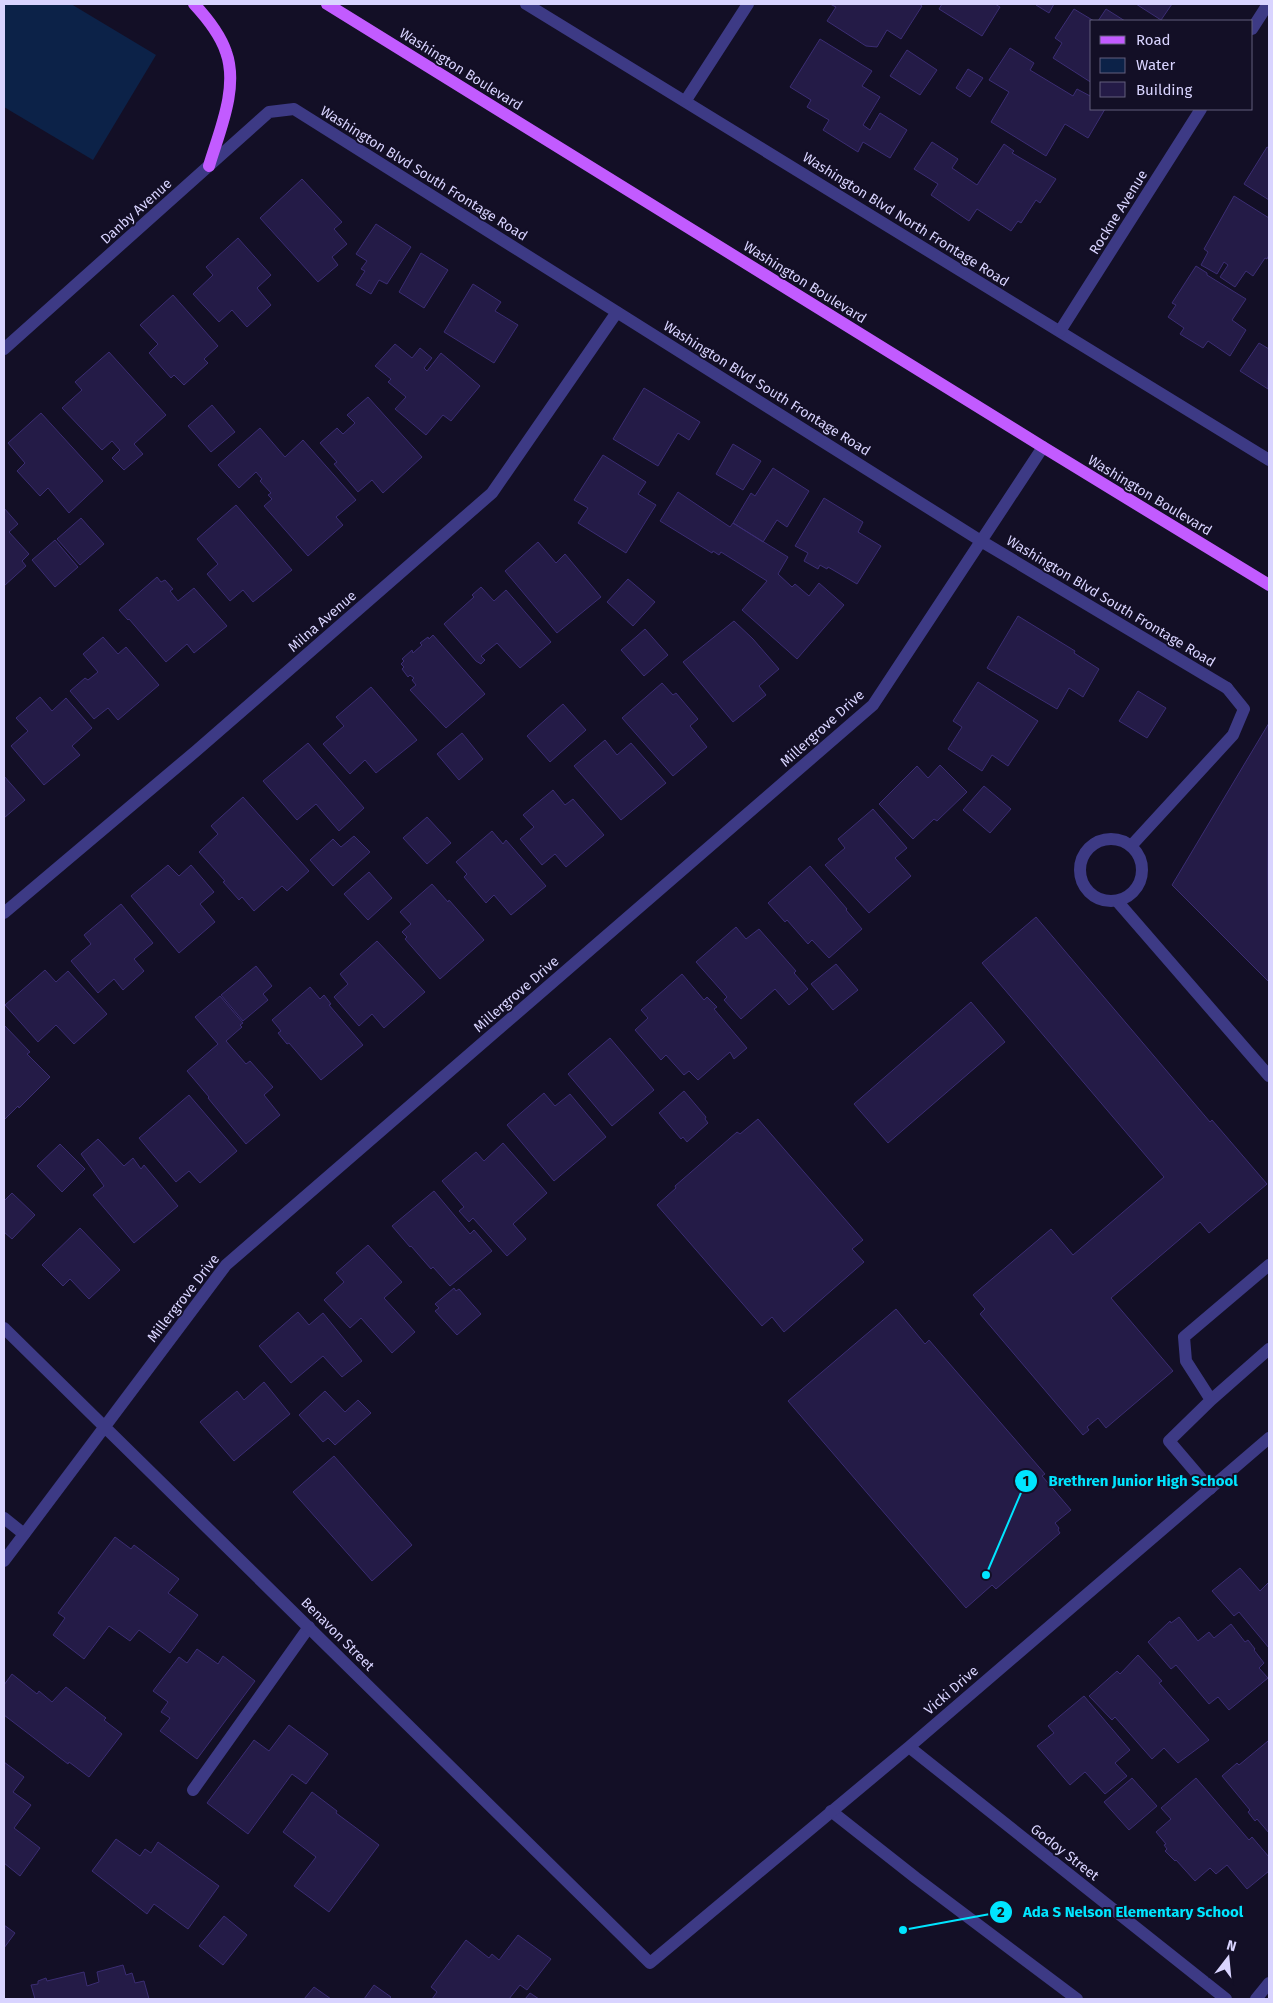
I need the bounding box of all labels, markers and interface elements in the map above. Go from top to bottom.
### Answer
legend [1090,20,1253,110]
street label: Washington Boulevard [396,25,525,114]
text: Road [1136,31,1171,49]
text: Water [1136,56,1175,74]
text: Building [1136,81,1192,99]
street label: Washington Blvd South Frontage Road [317,102,530,244]
street label: Washington Blvd North Frontage Road [799,149,1012,290]
street label: Rockne Avenue [1086,167,1151,258]
street label: Danby Avenue [97,175,175,248]
street label: Washington Boulevard [740,238,869,327]
street label: Washington Blvd South Frontage Road [660,317,873,459]
street label: Washington Boulevard [1085,452,1215,539]
street label: Washington Blvd South Frontage Road [1003,532,1218,671]
street label: Milna Avenue [285,587,360,656]
street label: Millergrove Drive [777,686,868,771]
street label: Millergrove Drive [470,953,562,1036]
street label: Millergrove Drive [144,1251,223,1346]
callout: Brethren Junior High School [1014,1466,1248,1496]
text: 1 [1023,1472,1029,1490]
text: Brethren Junior High School [1048,1472,1238,1490]
street label: Benavon Street [297,1594,378,1675]
street label: Vicki Drive [921,1662,982,1718]
street label: Godoy Street [1027,1820,1103,1885]
callout: Ada S Nelson Elementary School [988,1897,1253,1927]
text: 2 [997,1903,1005,1921]
text: Ada S Nelson Elementary School [1022,1903,1244,1921]
north arrow [1203,1933,1253,1983]
text: N [1225,1937,1238,1955]

